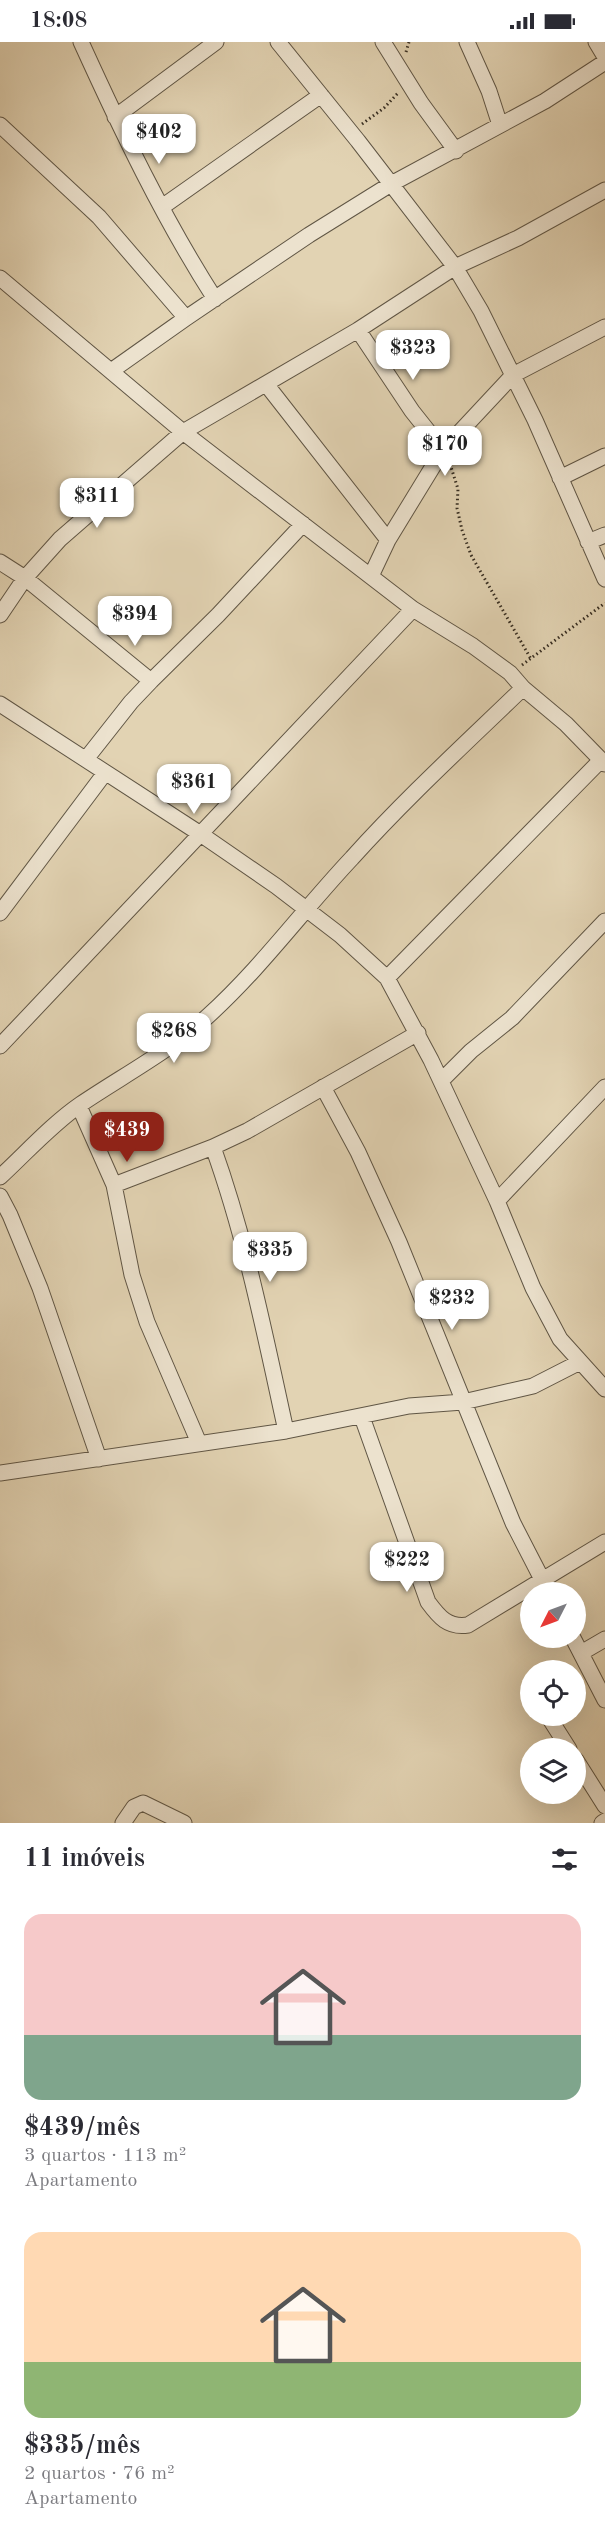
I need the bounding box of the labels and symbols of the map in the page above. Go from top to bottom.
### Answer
pin: $402 [123,114,195,165]
pin: $323 [377,330,449,381]
pin: $170 [409,426,481,477]
pin: $311 [61,478,133,529]
pin: $394 [99,596,171,647]
pin: $361 [158,764,230,815]
pin: $268 [138,1013,210,1064]
pin: $439 [91,1112,163,1163]
pin: $335 [234,1232,306,1283]
pin: $232 [416,1280,488,1331]
pin: $222 [371,1542,443,1593]
north arrow [520,1582,586,1648]

